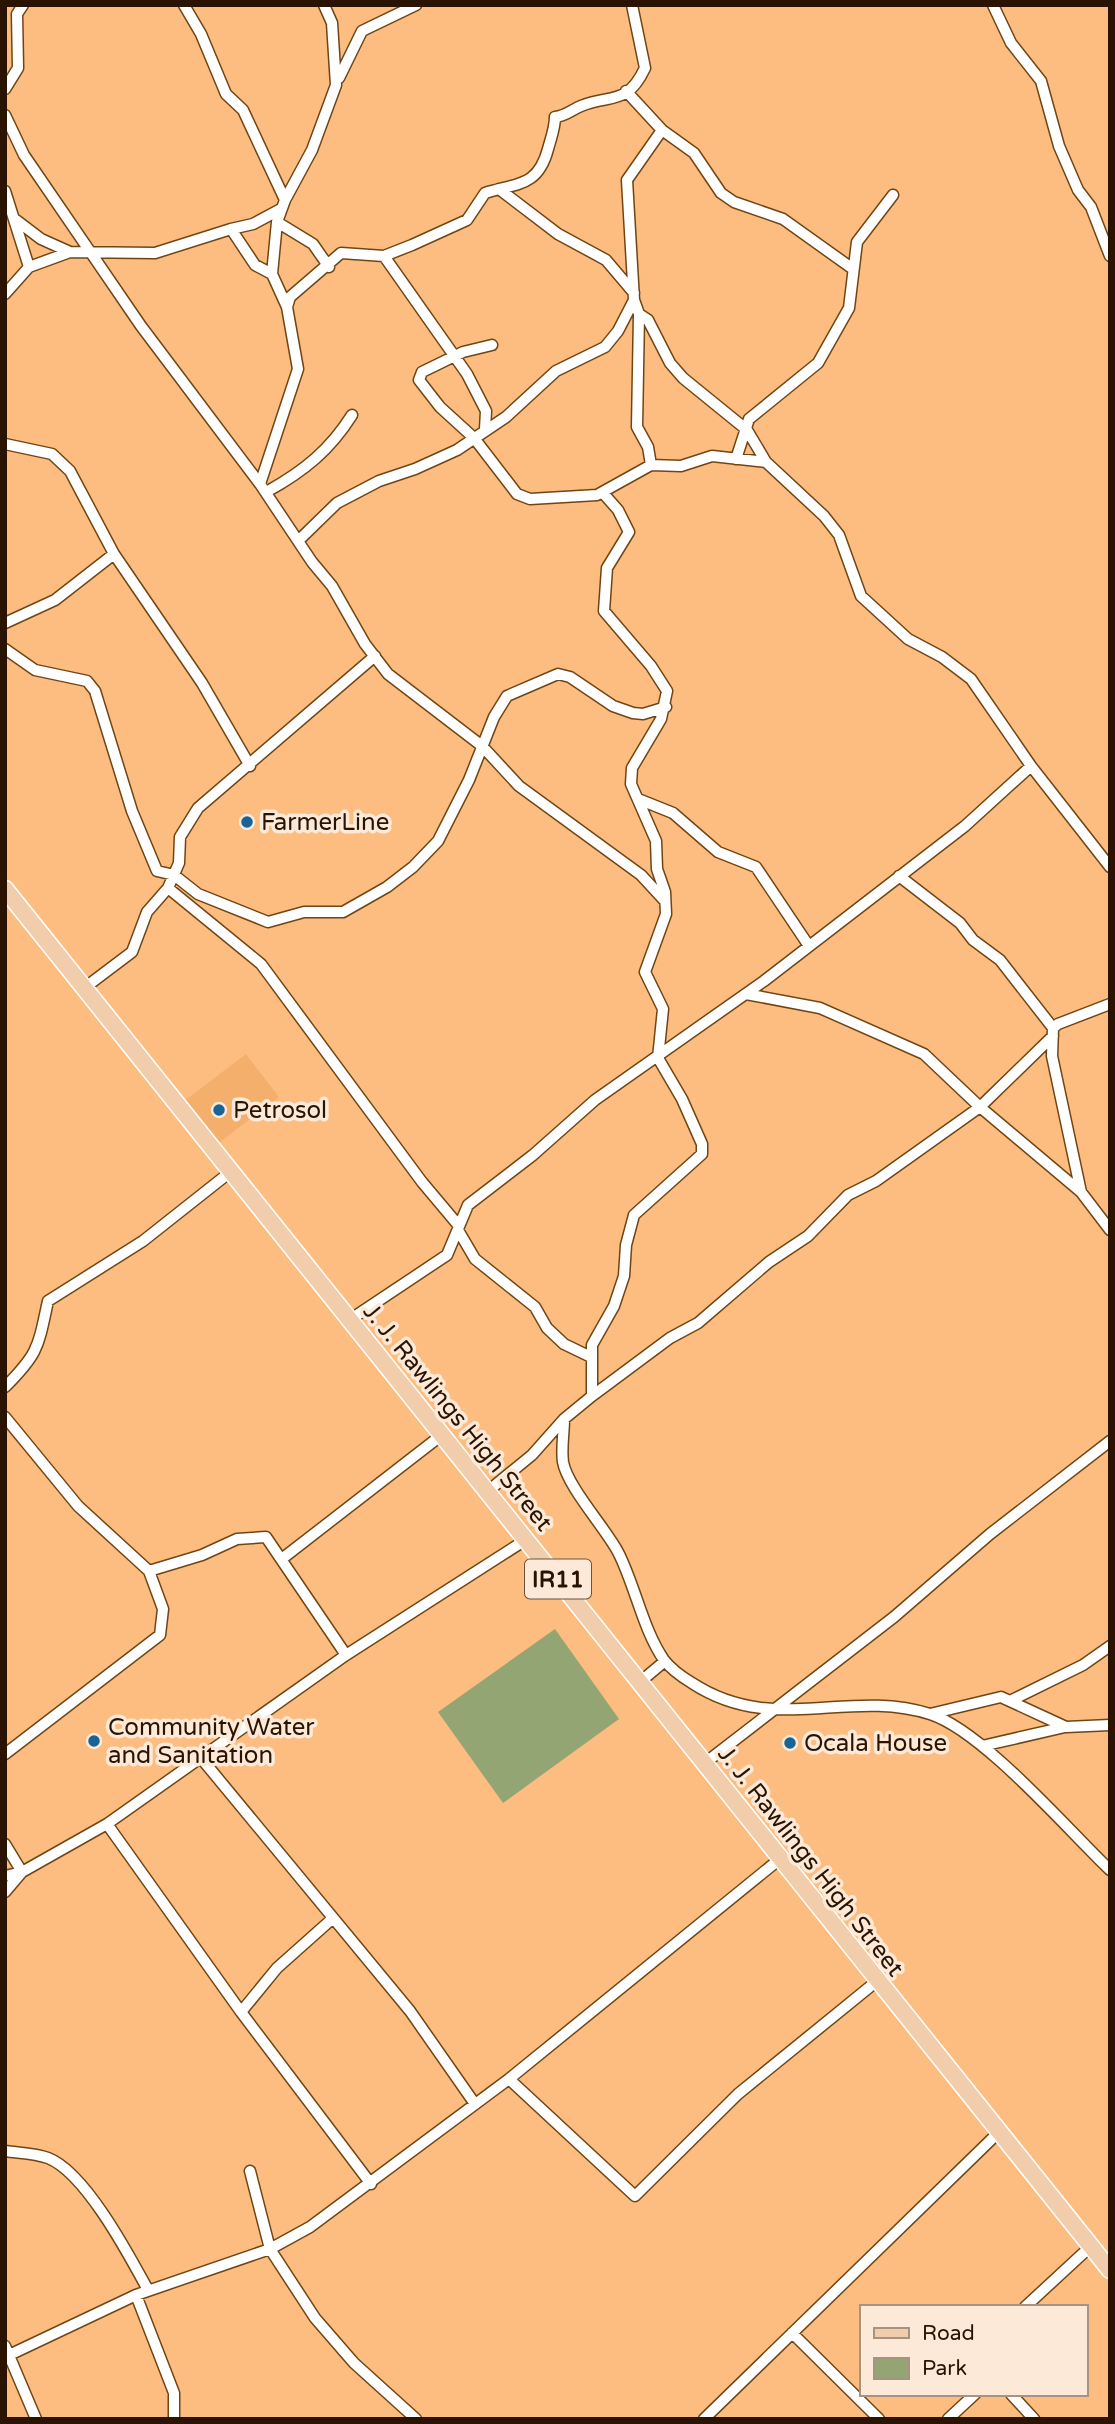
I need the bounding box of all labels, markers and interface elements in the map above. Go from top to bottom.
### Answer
place label: FarmerLine [261,808,389,837]
marker: FarmerLine [239,814,255,830]
place label: Petrosol [233,1096,327,1125]
marker: Petrosol [211,1102,227,1118]
street label: J. J. Rawlings High Street [357,1298,558,1537]
road number: IR11 [525,1560,591,1598]
place label: Community Water and Sanitation [108,1713,315,1770]
place label: Ocala House [804,1729,947,1758]
marker: Community Water and Sanitation [86,1733,102,1749]
marker: Ocala House [782,1735,798,1751]
street label: J. J. Rawlings High Street [712,1740,910,1982]
legend [860,2305,1087,2396]
text: Road [922,2321,975,2346]
text: Park [922,2356,967,2381]

